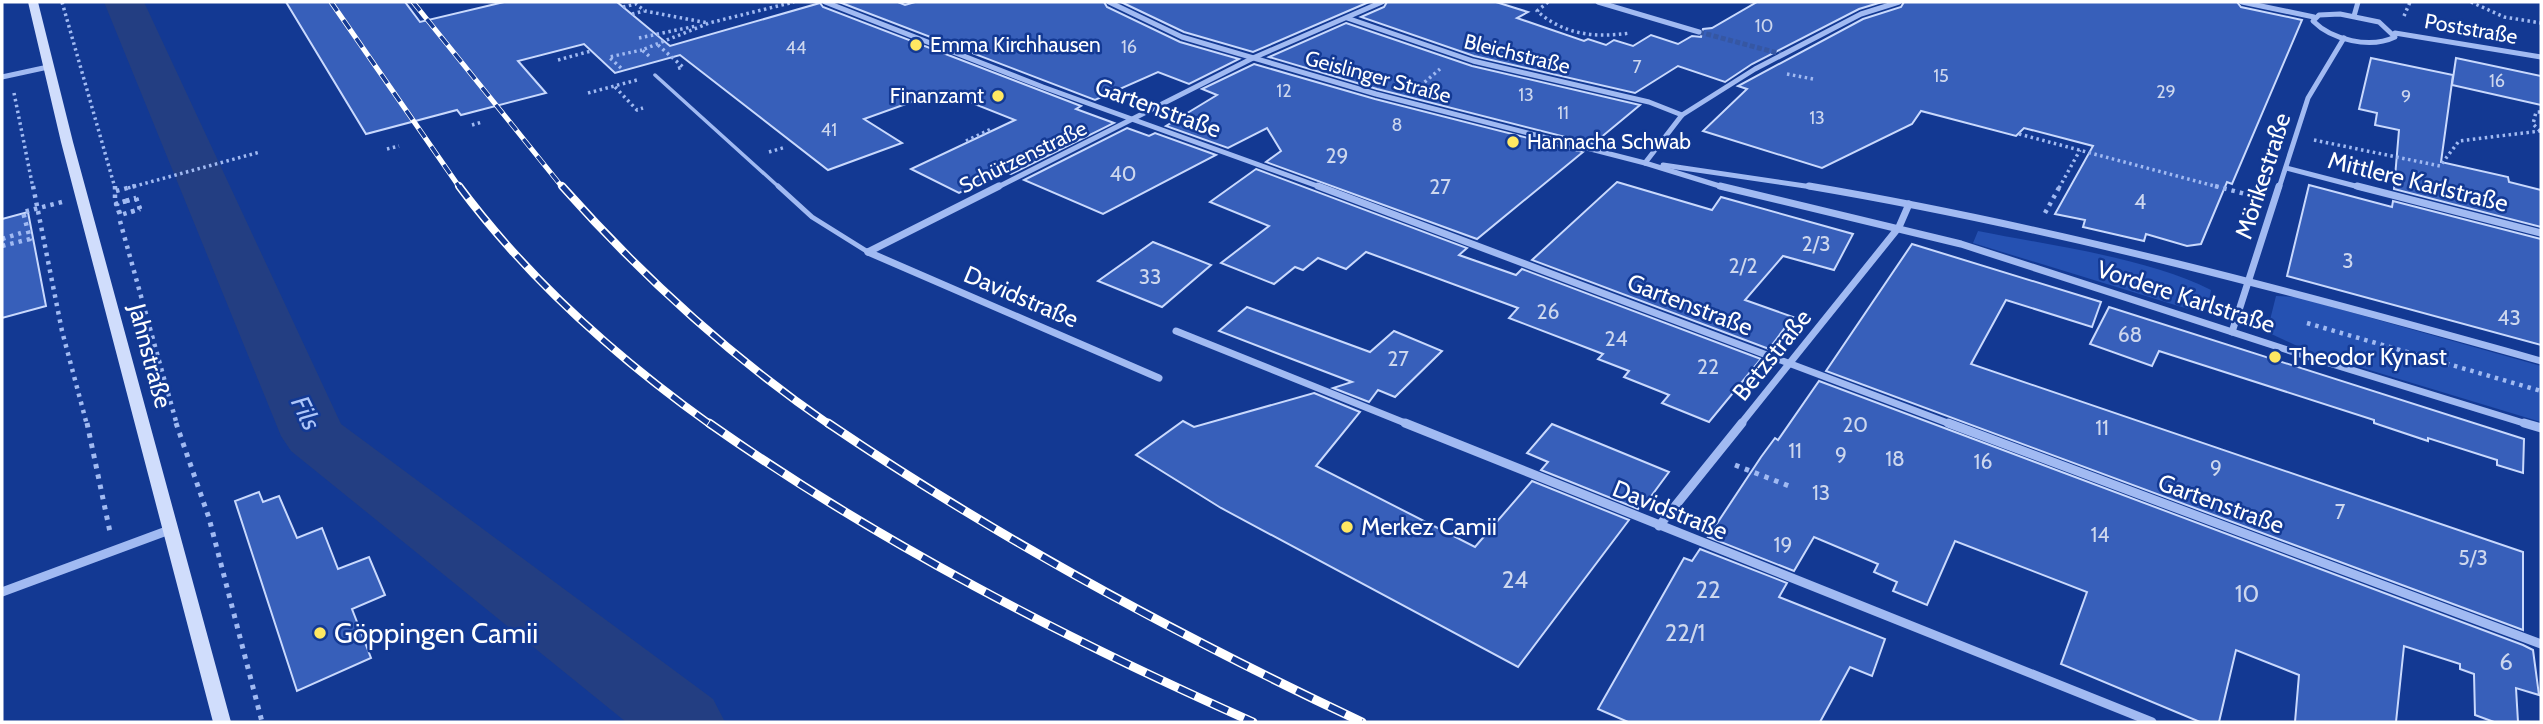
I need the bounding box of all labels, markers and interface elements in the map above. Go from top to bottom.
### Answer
street label: Poststraße [2423,8,2520,49]
house number: 10 [1755,15,1773,37]
street label: Bleichstraße [1461,28,1573,79]
place label: Emma Kirchhausen [930,32,1101,57]
house number: 16 [1121,36,1137,58]
house number: 44 [786,37,806,59]
marker: Emma Kirchhausen [908,37,924,53]
street label: Geislinger Straße [1302,45,1454,108]
house number: 7 [1632,56,1642,78]
house number: 15 [1933,65,1949,87]
house number: 16 [2489,70,2505,92]
street label: Gartenstraße [1091,71,1225,144]
house number: 12 [1276,80,1292,102]
house number: 29 [2156,81,2176,103]
place label: Finanzamt [890,83,984,108]
house number: 13 [1518,84,1534,106]
house number: 9 [2401,86,2411,108]
marker: Finanzamt [990,88,1006,104]
house number: 11 [1557,102,1569,124]
house number: 13 [1809,107,1825,129]
street label: Mörikestraße [2229,109,2296,242]
house number: 8 [1392,114,1402,136]
street label: Schützenstraße [955,115,1091,198]
house number: 41 [821,119,837,141]
place label: Hannacha Schwab [1527,129,1691,154]
marker: Hannacha Schwab [1505,134,1521,150]
house number: 29 [1326,143,1348,168]
street label: Mittlere Karlstraße [2325,145,2511,218]
house number: 40 [1110,161,1136,186]
house number: 27 [1429,174,1451,199]
house number: 4 [2134,189,2146,214]
house number: 2/3 [1801,231,1831,256]
house number: 3 [2342,248,2354,273]
house number: 2/2 [1729,253,1757,278]
street label: Vordere Karlstraße [2093,254,2279,339]
street label: Davidstraße [960,259,1083,334]
house number: 33 [1139,264,1161,289]
street label: Gartenstraße [1623,267,1757,342]
house number: 26 [1537,299,1560,324]
street label: Jahnstraße [122,300,178,411]
street label: Betzstraße [1726,303,1817,406]
house number: 43 [2497,305,2521,330]
house number: 68 [2118,322,2142,347]
house number: 24 [1604,326,1628,351]
place label: Theodor Kynast [2289,342,2447,371]
house number: 27 [1387,346,1409,371]
marker: Theodor Kynast [2267,349,2283,365]
house number: 22 [1697,354,1719,379]
water label: Fils [284,391,328,435]
house number: 20 [1842,412,1868,437]
house number: 11 [2095,415,2109,440]
house number: 11 [1788,438,1802,463]
house number: 9 [1835,442,1847,467]
house number: 18 [1885,446,1905,471]
house number: 16 [1974,449,1992,474]
house number: 9 [2210,455,2222,480]
street label: Gartenstraße [2154,467,2288,540]
street label: Davidstraße [1608,473,1732,546]
house number: 13 [1812,480,1830,505]
house number: 7 [2335,499,2346,524]
place label: Merkez Camii [1361,512,1497,541]
marker: Merkez Camii [1339,519,1355,535]
house number: 14 [2091,522,2109,547]
house number: 19 [1774,532,1792,557]
house number: 5/3 [2458,545,2488,570]
house number: 24 [1502,565,1528,594]
house number: 22 [1695,575,1721,604]
house number: 10 [2235,579,2259,608]
place label: Göppingen Camii [334,616,538,650]
house number: 22/1 [1665,618,1705,647]
marker: Göppingen Camii [312,625,328,641]
house number: 6 [2499,647,2513,676]

